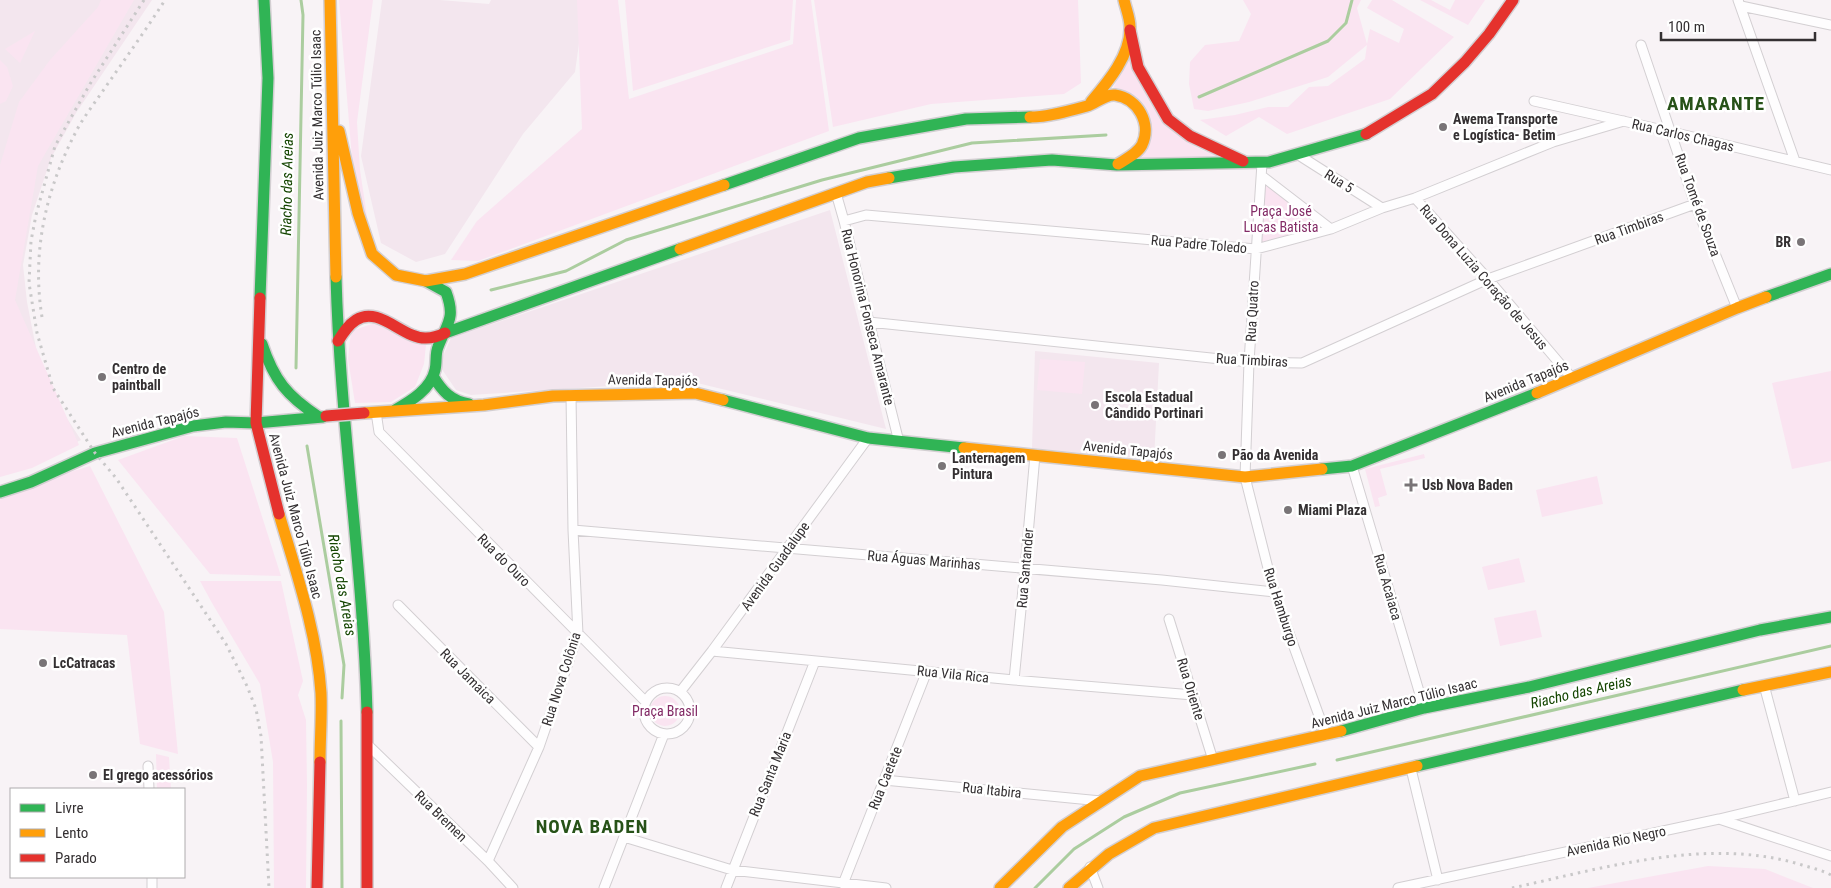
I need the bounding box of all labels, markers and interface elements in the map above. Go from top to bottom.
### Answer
scale bar [1661,10,1815,42]
text: 100 m [1668,18,1705,36]
street label: Avenida Juiz Marco Túlio Isaac [308,29,326,201]
district label: AMARANTE [1667,92,1765,115]
place label: Awema Transporte e Logística- Betim [1453,111,1558,143]
street label: Rua Carlos Chagas [1630,115,1736,155]
marker: Awema Transporte e Logística- Betim [1437,121,1449,133]
water label: Riacho das Areias [277,132,297,236]
street label: Rua Tomé de Souza [1672,151,1724,259]
street label: Rua 5 [1322,166,1356,196]
street label: Rua Dona Luzia Coração de Jesus [1417,201,1551,353]
park label: Praça José Lucas Batista [1244,203,1318,235]
street label: Rua Timbiras [1592,208,1666,248]
street label: Rua Honorina Fonseca Amarante [838,227,898,407]
street label: Rua Padre Toledo [1150,232,1248,256]
place label: BR [1775,234,1791,250]
marker: BR [1795,236,1807,248]
street label: Rua Quatro [1242,280,1262,342]
street label: Rua Timbiras [1216,350,1288,370]
street label: Avenida Tapajós [1481,357,1571,405]
place label: Centro de paintball [112,361,166,393]
marker: Centro de paintball [96,371,108,383]
street label: Avenida Tapajós [608,371,698,389]
place label: Escola Estadual Cândido Portinari [1105,389,1203,421]
marker: Escola Estadual Cândido Portinari [1089,399,1101,411]
street label: Avenida Tapajós [109,403,201,441]
street label: Avenida Juiz Marco Túlio Isaac [266,431,326,601]
street label: Avenida Tapajós [1082,437,1174,463]
place label: Pão da Avenida [1232,447,1319,463]
marker: Pão da Avenida [1216,449,1228,461]
place label: Lanternagem Pintura [952,450,1025,482]
marker: Lanternagem Pintura [936,460,948,472]
place label: Usb Nova Baden [1422,477,1513,493]
marker: Usb Nova Baden [1404,478,1418,492]
place label: Miami Plaza [1298,502,1367,518]
marker: Miami Plaza [1282,504,1294,516]
street label: Avenida Guadalupe [737,518,813,614]
street label: Rua Santander [1014,527,1036,609]
street label: Rua do Ouro [474,530,534,590]
water label: Riacho das Areias [324,533,360,638]
street label: Rua Águas Marinhas [867,546,981,573]
street label: Rua Acaiaca [1371,552,1405,622]
street label: Rua Hamburgo [1261,566,1301,648]
street label: Rua Nova Colônia [538,630,584,728]
street label: Rua Jamaica [437,645,499,707]
place label: LcCatracas [53,655,115,671]
street label: Rua Oriente [1174,656,1208,722]
marker: LcCatracas [37,657,49,669]
street label: Rua Vila Rica [916,662,990,686]
water label: Riacho das Areias [1529,672,1634,712]
street label: Avenida Juiz Marco Túlio Isaac [1309,675,1479,731]
park label: Praça Brasil [632,703,698,719]
street label: Rua Santa Maria [746,729,794,819]
street label: Rua Caetete [865,744,905,812]
place label: El grego acessórios [103,767,213,783]
marker: El grego acessórios [87,769,99,781]
street label: Rua Itabira [962,779,1022,801]
street label: Rua Bremen [412,787,470,845]
legend [10,788,185,878]
text: Livre [55,799,83,817]
district label: NOVA BADEN [536,815,648,838]
street label: Avenida Rio Negro [1565,823,1667,859]
text: Lento [55,824,88,842]
text: Parado [55,849,97,867]

